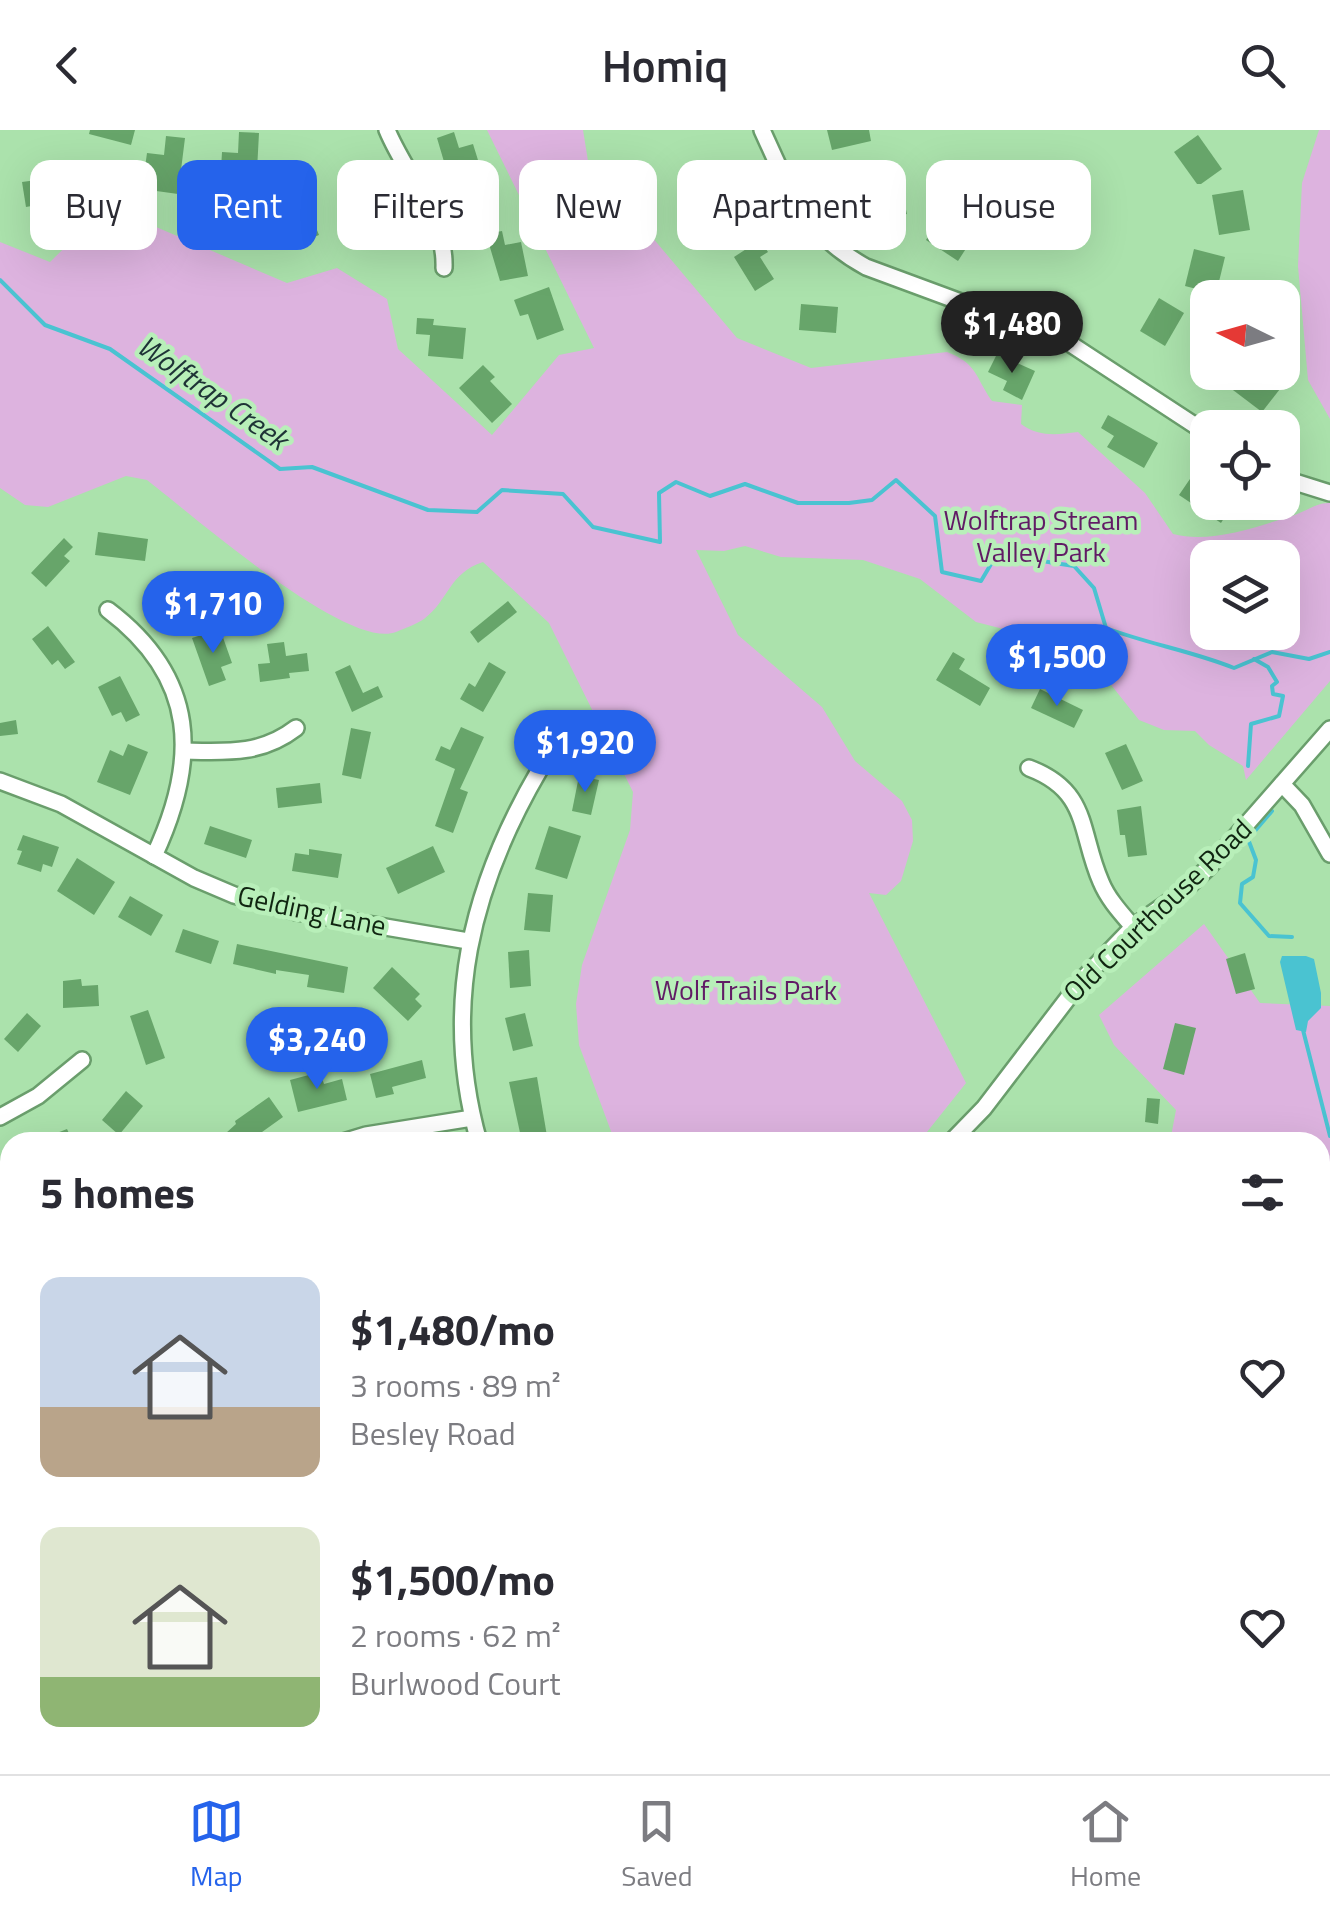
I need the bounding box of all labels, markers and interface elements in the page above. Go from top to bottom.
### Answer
text: Homiq [602,31,728,99]
icon: back [40,38,95,93]
icon: search [1235,38,1290,93]
chip: Buy [30,160,157,250]
chip: Rent [177,160,317,250]
chip: Filters [337,160,499,250]
chip: New [519,160,657,250]
chip: Apartment [677,160,906,250]
chip: House [926,160,1091,250]
north arrow [1190,280,1300,390]
map controls [1190,280,1300,650]
pin: $1,480 [931,291,1093,376]
text: $1,480 [963,299,1061,347]
water label: Wolftrap Creek [128,323,301,463]
button: locate [1190,410,1300,520]
park label: Wolftrap Stream Valley Park [944,498,1138,573]
button: layers [1190,540,1300,650]
pin: $1,710 [132,571,294,656]
text: $1,710 [164,579,262,627]
pin: $1,500 [976,624,1138,709]
text: $1,500 [1008,632,1106,680]
pin: $1,920 [504,710,666,795]
text: $1,920 [536,718,634,766]
street label: Old Courthouse Road [1053,808,1261,1012]
street label: Gelding Lane [234,873,390,947]
park label: Wolf Trails Park [655,968,837,1011]
pin: $3,240 [236,1007,398,1092]
text: $3,240 [268,1015,366,1063]
text: 5 homes [40,1160,195,1224]
icon: filters [1235,1165,1290,1220]
text: $1,480/mo [350,1297,555,1361]
icon: home [120,1317,240,1437]
icon: heart [1235,1350,1290,1405]
text: 3 rooms · 89 m² [350,1361,561,1409]
text: Besley Road [350,1409,516,1457]
text: $1,500/mo [350,1547,555,1611]
icon: home [120,1567,240,1687]
icon: heart [1235,1600,1290,1655]
text: 2 rooms · 62 m² [350,1611,561,1659]
text: Burlwood Court [350,1659,560,1707]
tab: Map [189,1794,244,1897]
tab: Saved [621,1794,693,1897]
tab: Home [1070,1794,1141,1897]

